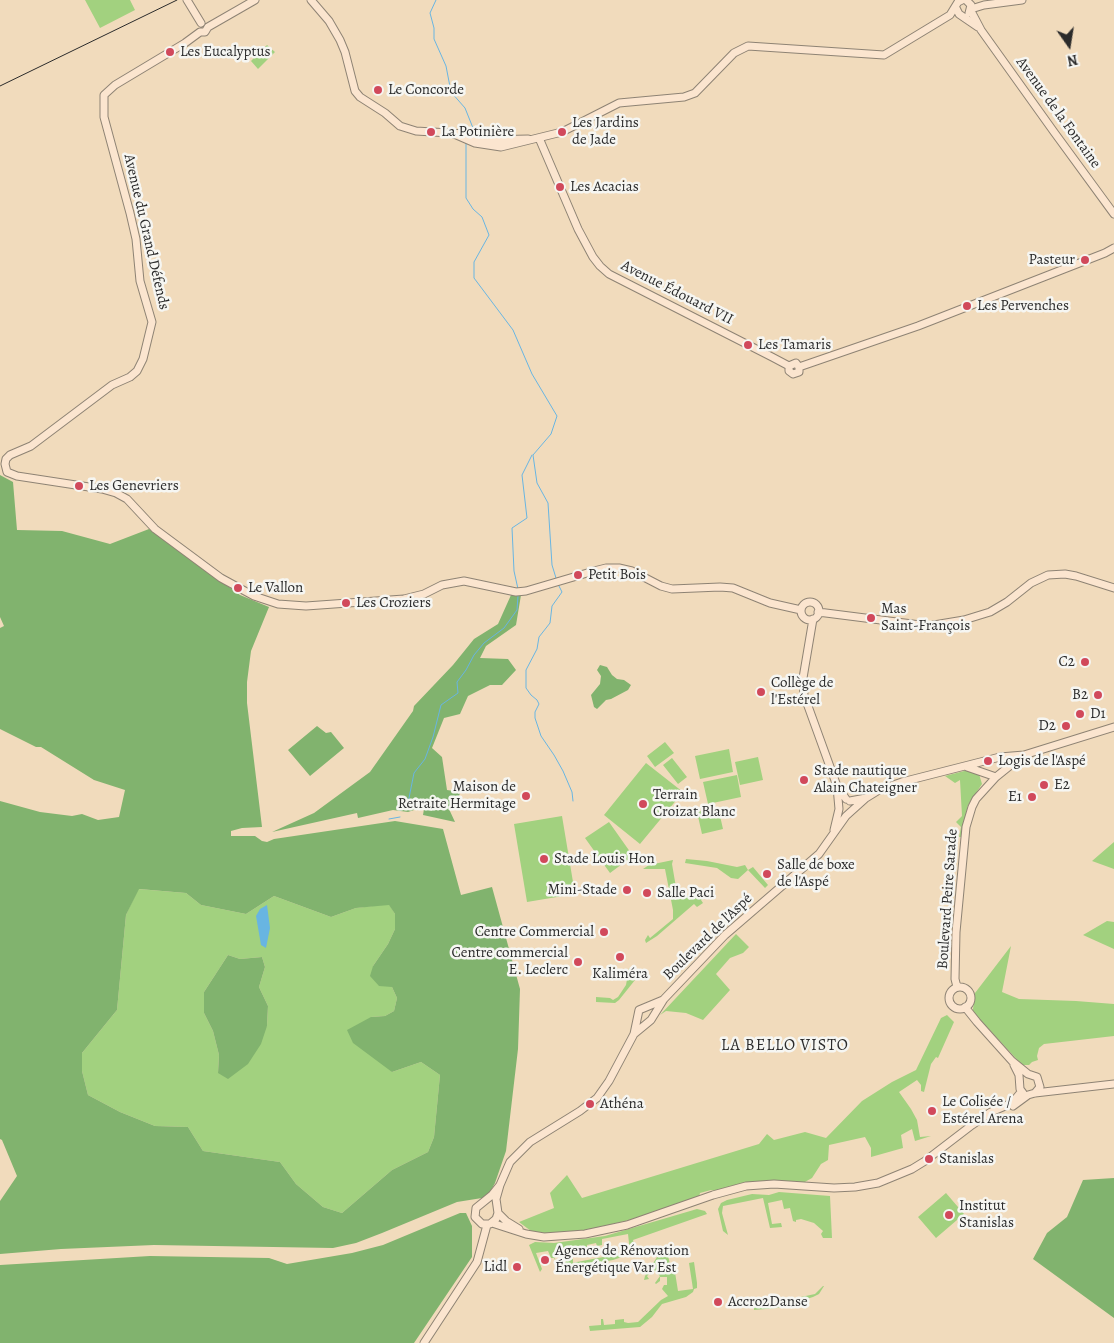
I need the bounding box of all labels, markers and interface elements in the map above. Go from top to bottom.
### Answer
north arrow [1044,20,1094,70]
place label: Les Eucalyptus [180,43,271,61]
marker: Les Eucalyptus [164,46,176,58]
text: N [1065,50,1080,71]
street label: Avenue de la Fontaine [1012,54,1104,172]
place label: Le Concorde [388,81,464,99]
marker: Le Concorde [372,84,384,96]
place label: Les Jardins de Jade [572,114,639,149]
place label: La Potinière [441,123,514,141]
marker: La Potinière [425,126,437,138]
marker: Les Jardins de Jade [556,126,568,138]
street label: Avenue du Grand Défends [119,152,173,312]
place label: Les Acacias [570,178,639,196]
marker: Les Acacias [554,181,566,193]
place label: Pasteur [1028,251,1075,269]
marker: Pasteur [1079,254,1091,266]
street label: Avenue Édouard VII [618,257,736,329]
place label: Les Pervenches [977,297,1069,315]
marker: Les Pervenches [961,300,973,312]
place label: Les Tamaris [758,336,831,354]
marker: Les Tamaris [742,339,754,351]
place label: Les Genevriers [89,477,179,495]
marker: Les Genevriers [73,480,85,492]
place label: Petit Bois [588,566,646,584]
marker: Petit Bois [572,569,584,581]
place label: Le Vallon [248,579,303,597]
marker: Le Vallon [232,582,244,594]
place label: Les Croziers [356,594,431,612]
marker: Les Croziers [340,597,352,609]
place label: Mas Saint-François [881,600,970,635]
marker: Mas Saint-François [865,612,877,624]
place label: C2 [1058,653,1075,671]
marker: C2 [1079,656,1091,668]
place label: Collège de l'Estérel [771,674,833,709]
marker: Collège de l'Estérel [755,686,767,698]
place label: B2 [1072,686,1088,704]
marker: B2 [1092,689,1104,701]
place label: D1 [1090,705,1106,723]
marker: D1 [1074,708,1086,720]
place label: D2 [1038,717,1056,735]
marker: D2 [1060,720,1072,732]
place label: Logis de l'Aspé [998,752,1086,770]
marker: Logis de l'Aspé [982,755,994,767]
place label: Stade nautique Alain Chateigner [814,762,917,797]
marker: Stade nautique Alain Chateigner [798,774,810,786]
place label: E2 [1054,776,1070,794]
place label: Maison de Retraite Hermitage [398,778,516,813]
marker: E2 [1038,779,1050,791]
place label: Terrain Croizat Blanc [653,786,735,821]
place label: E1 [1008,788,1022,806]
marker: Maison de Retraite Hermitage [520,790,532,802]
marker: E1 [1026,791,1038,803]
marker: Terrain Croizat Blanc [637,798,649,810]
street label: Boulevard Peire Sarade [934,828,962,970]
place label: Stade Louis Hon [554,850,655,868]
marker: Stade Louis Hon [538,853,550,865]
place label: Salle de boxe de l'Aspé [777,856,855,891]
marker: Salle de boxe de l'Aspé [761,868,773,880]
place label: Mini-Stade [547,881,617,899]
marker: Mini-Stade [621,884,633,896]
place label: Salle Paci [657,884,714,902]
marker: Salle Paci [641,887,653,899]
street label: Boulevard de l'Aspé [660,890,756,984]
place label: Centre Commercial [475,923,594,941]
marker: Centre Commercial [598,926,610,938]
place label: Centre commercial E. Leclerc [452,944,568,979]
marker: Kaliméra [614,951,626,963]
marker: Centre commercial E. Leclerc [572,956,584,968]
place label: Kaliméra [592,965,648,983]
district label: LA BELLO VISTO [719,1036,851,1056]
place label: Le Colisée / Estérel Arena [942,1093,1023,1128]
place label: Athéna [600,1095,644,1113]
marker: Athéna [584,1098,596,1110]
marker: Le Colisée / Estérel Arena [926,1105,938,1117]
place label: Stanislas [939,1150,994,1168]
marker: Stanislas [923,1153,935,1165]
place label: Institut Stanislas [959,1197,1014,1232]
marker: Institut Stanislas [943,1209,955,1221]
place label: Agence de Rénovation Énergétique Var Est [555,1242,689,1277]
marker: Agence de Rénovation Énergétique Var Est [539,1254,551,1266]
place label: Lidl [483,1258,507,1276]
marker: Lidl [511,1261,523,1273]
place label: Accro2Danse [728,1293,808,1311]
marker: Accro2Danse [712,1296,724,1308]

